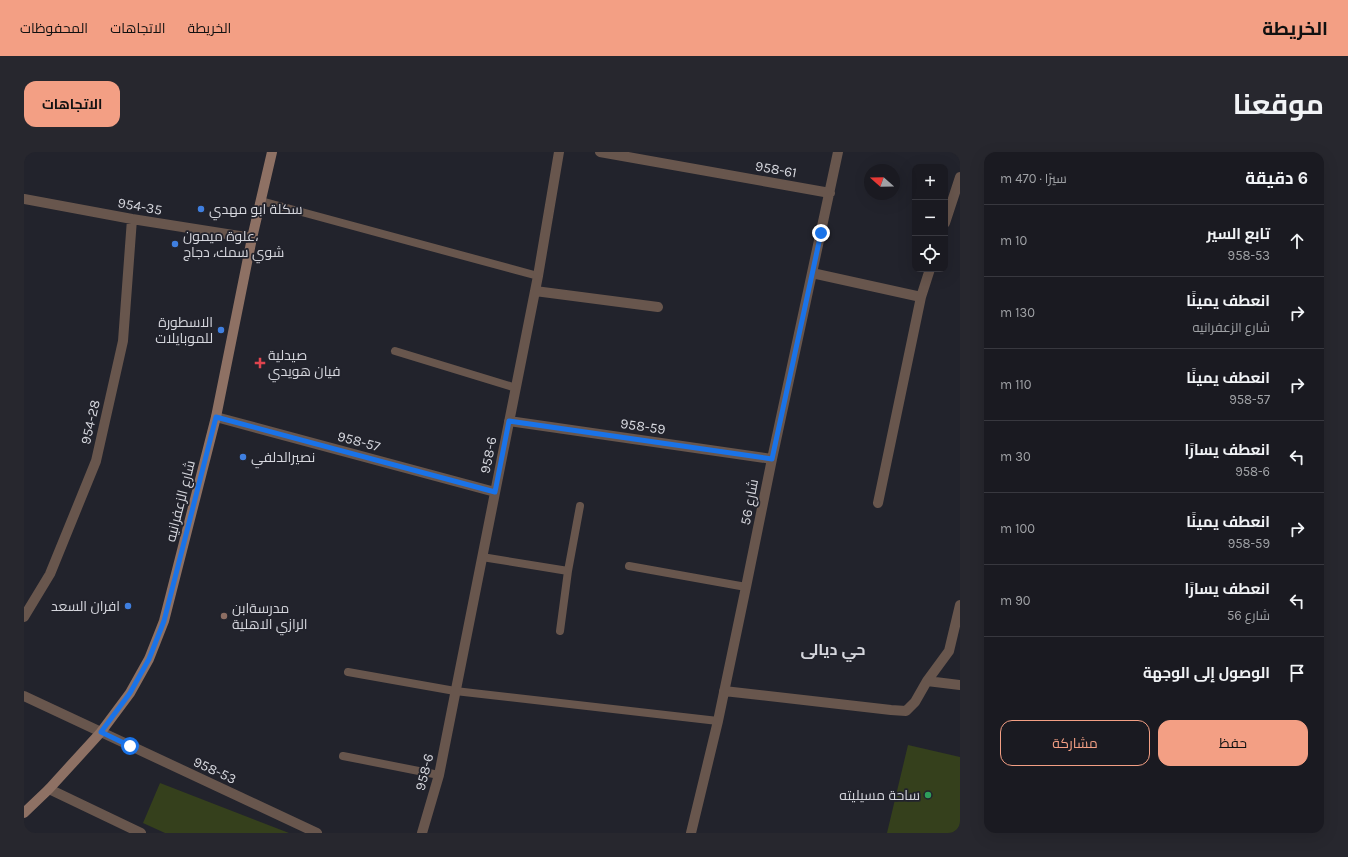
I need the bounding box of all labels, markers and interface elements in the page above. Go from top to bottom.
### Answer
text: الخريطة [1262,18,1328,40]
text: المحفوظات [20,20,88,37]
text: الاتجاهات [110,20,166,37]
text: الخريطة [188,20,231,37]
button: الاتجاهات [24,81,120,127]
text: موقعنا [1233,88,1324,121]
street label: 958-61 [754,157,798,182]
north arrow [864,164,900,200]
map controls [912,164,948,272]
button: + [912,164,948,200]
text: 6 دقيقة [1245,168,1308,188]
text: سيرًا · 470 m [1000,171,1067,186]
street label: 954-35 [116,194,164,219]
button: − [912,200,948,236]
place label: سكلة ابو مهدي [209,201,303,221]
marker: سكلة ابو مهدي [196,204,206,214]
route end [812,224,830,242]
text: تابع السير [1207,225,1270,243]
place label: علوة ميمون، شوي سمك، دجاج [183,228,284,264]
icon: ahead [1286,230,1308,252]
text: 10 m [1000,233,1027,248]
button: locate [912,236,948,272]
marker: علوة ميمون، شوي سمك، دجاج [170,239,180,249]
text: 958-53 [1228,248,1270,263]
text: انعطف يمينًا [1186,292,1270,310]
icon: right [1286,302,1308,324]
text: 130 m [1000,305,1035,320]
place label: الاسطورة للموبايلات [155,314,213,347]
text: شارع الزعفرانيه [1193,320,1270,335]
marker: الاسطورة للموبايلات [216,325,226,335]
place label: صيدلية فيان هويدي [268,347,340,383]
marker: صيدلية فيان هويدي [255,358,265,368]
text: انعطف يمينًا [1186,369,1270,387]
icon: right [1286,374,1308,396]
text: 110 m [1000,377,1032,392]
text: 958-57 [1229,392,1270,407]
street label: 954-28 [77,398,104,446]
street label: 958-59 [619,415,667,438]
street label: 958-57 [335,428,383,455]
street label: 958-6 [477,435,500,475]
text: انعطف يسارًا [1184,441,1270,459]
icon: left [1286,446,1308,468]
place label: نصيرالدلفي [251,449,315,469]
text: 30 m [1000,449,1031,464]
marker: نصيرالدلفي [238,452,248,462]
street label: شارع الزعفرانيه [162,459,199,544]
text: 958-6 [1235,464,1270,479]
street label: شارع 56 [737,478,762,526]
text: انعطف يمينًا [1186,513,1270,531]
icon: right [1286,518,1308,540]
text: 100 m [1000,521,1035,536]
text: 958-59 [1228,536,1270,551]
text: انعطف يسارًا [1184,580,1270,598]
icon: left [1286,590,1308,612]
text: 90 m [1000,593,1031,608]
place label: افران السعد [51,598,120,615]
place label: مدرسةابن الرازي الاهلية [232,600,308,636]
marker: افران السعد [123,601,133,611]
text: شارع 56 [1227,608,1270,623]
marker: مدرسةابن الرازي الاهلية [219,611,229,621]
district label: حي ديالى [800,640,866,662]
icon: arrive [1286,662,1308,684]
text: الوصول إلى الوجهة [1143,664,1270,682]
button: مشاركة [1000,720,1150,766]
button: حفظ [1158,720,1308,766]
route start [121,737,139,755]
street label: 958-6 [412,752,437,792]
street label: 958-53 [191,753,239,788]
place label: ساحة مسيليته [839,787,920,804]
marker: ساحة مسيليته [923,790,933,800]

